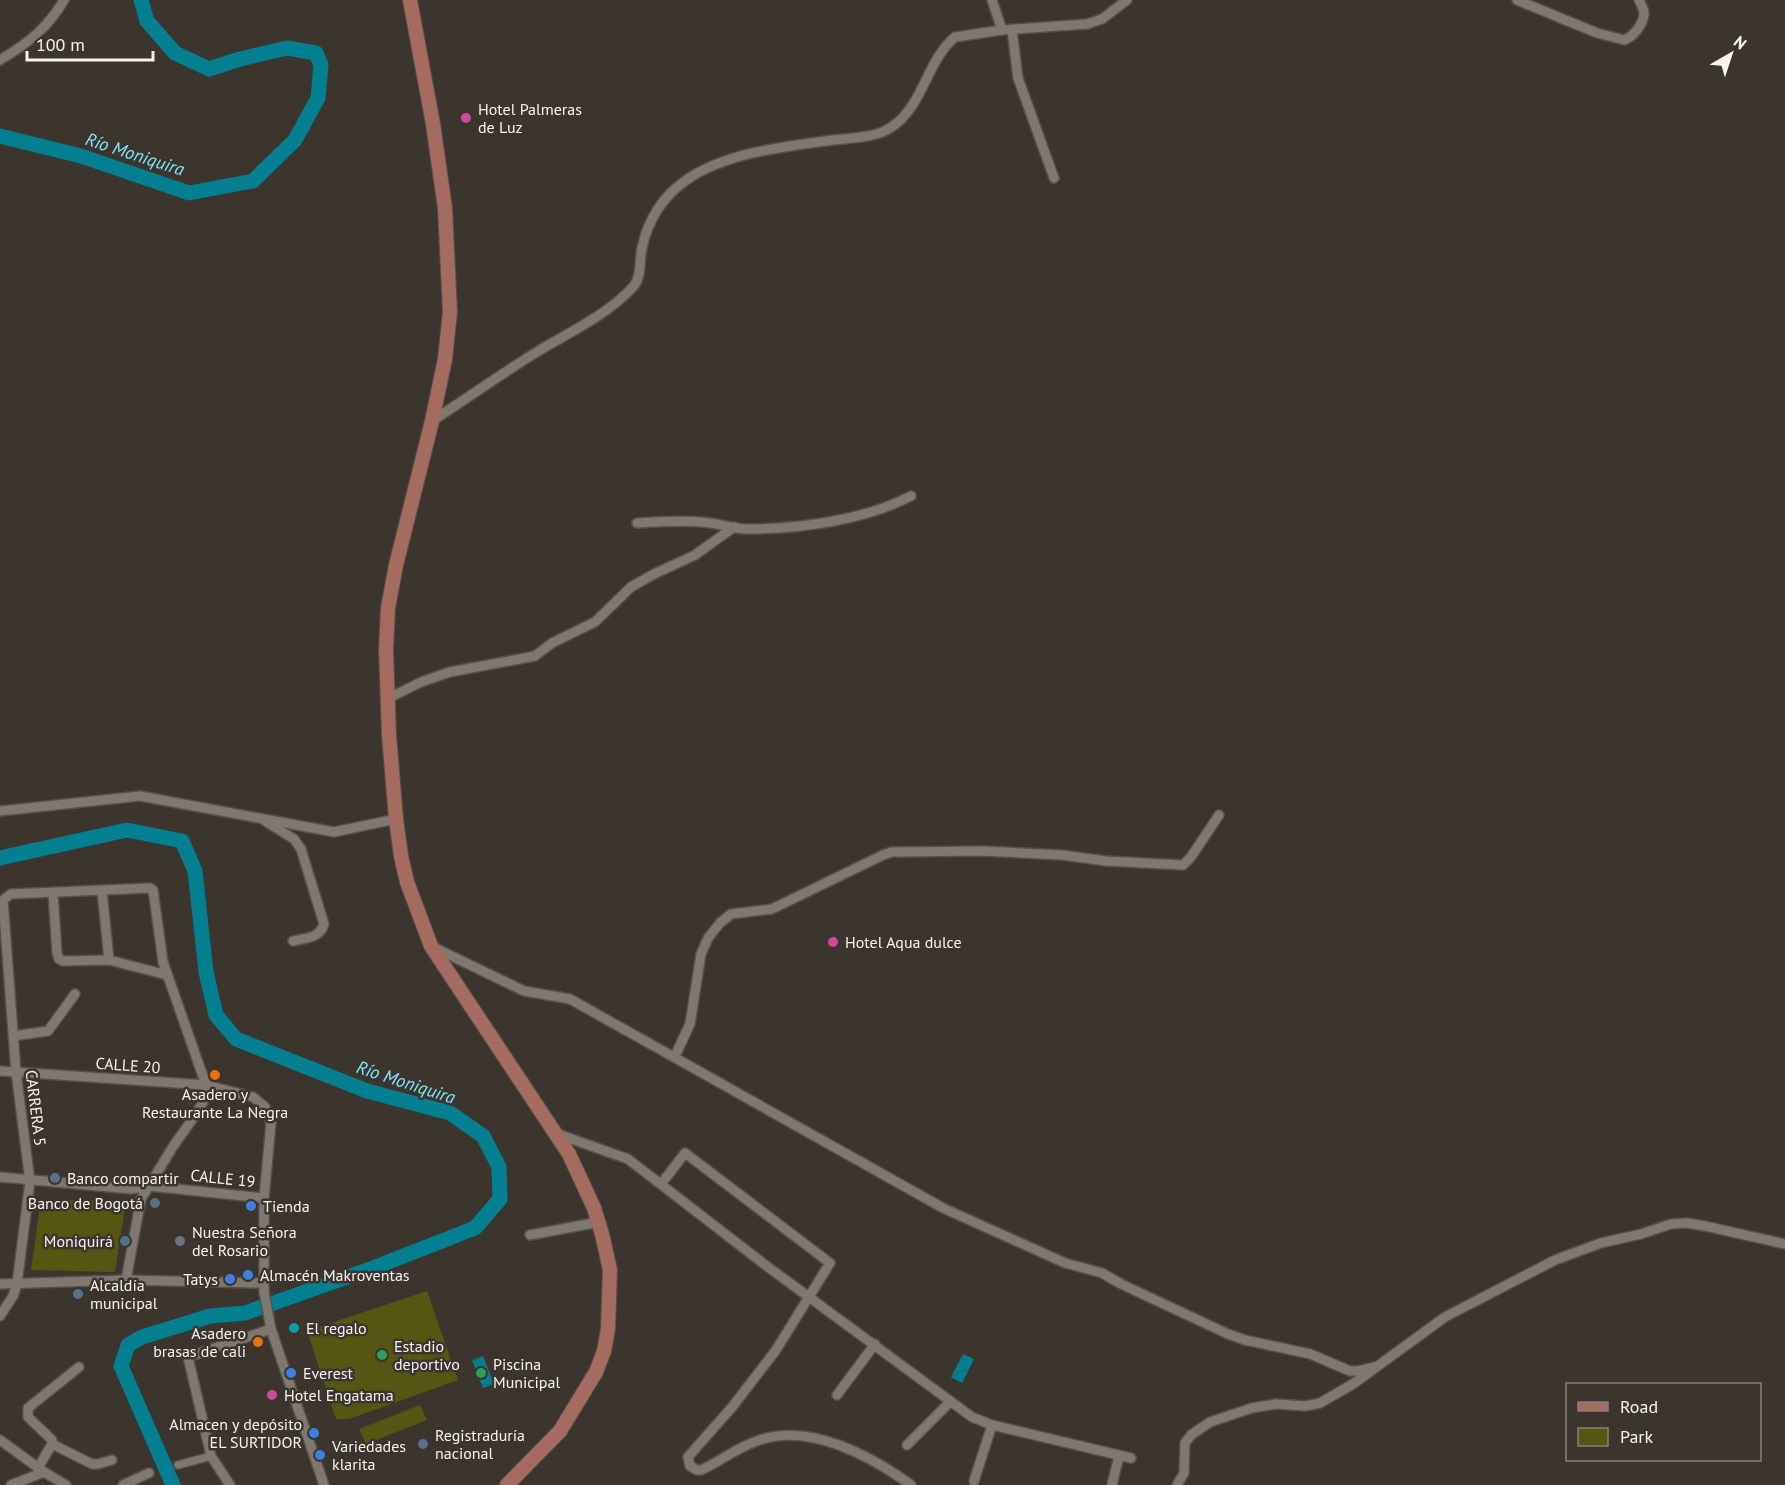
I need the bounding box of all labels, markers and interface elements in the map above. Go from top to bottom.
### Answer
scale bar [27,24,153,62]
north arrow [1701,24,1761,84]
text: N [1730,31,1751,53]
text: 100 m [36,33,85,56]
place label: Hotel Palmeras de Luz [478,99,582,137]
marker: Hotel Palmeras de Luz [459,111,473,125]
water label: Río Moniquira [83,127,188,181]
place label: Hotel Aqua dulce [845,932,962,952]
marker: Hotel Aqua dulce [826,935,840,949]
street label: CALLE 20 [95,1053,161,1077]
water label: Río Moniquira [354,1055,459,1109]
marker: Asadero y Restaurante La Negra [208,1068,222,1082]
street label: CARRERA 5 [21,1069,51,1147]
place label: Asadero y Restaurante La Negra [142,1084,288,1122]
street label: CALLE 19 [190,1165,256,1191]
place label: Banco compartir [67,1168,179,1188]
marker: Banco compartir [48,1171,62,1185]
place label: Banco de Bogotá [28,1193,143,1213]
marker: Banco de Bogotá [148,1196,162,1210]
place label: Tienda [263,1196,310,1216]
marker: Tienda [244,1199,258,1213]
place label: Nuestra Señora del Rosario [192,1222,297,1260]
place label: Moniquirá [44,1231,113,1251]
marker: Moniquirá [118,1234,132,1248]
marker: Nuestra Señora del Rosario [173,1234,187,1248]
place label: Almacén Makroventas [260,1265,410,1285]
marker: Almacén Makroventas [241,1268,255,1282]
place label: Tatys [183,1269,218,1289]
marker: Tatys [223,1272,237,1286]
place label: Alcaldía municipal [90,1275,158,1313]
marker: Alcaldía municipal [71,1287,85,1301]
place label: El regalo [306,1318,367,1338]
marker: El regalo [287,1321,301,1335]
place label: Asadero brasas de cali [153,1323,246,1361]
marker: Asadero brasas de cali [251,1335,265,1349]
place label: Estadio deportivo [394,1336,460,1374]
marker: Estadio deportivo [375,1348,389,1362]
place label: Piscina Municipal [493,1354,560,1392]
place label: Everest [303,1363,354,1383]
marker: Everest [284,1366,298,1380]
marker: Piscina Municipal [474,1366,488,1380]
legend [1566,1383,1761,1461]
place label: Hotel Engatama [284,1385,394,1405]
marker: Hotel Engatama [265,1388,279,1402]
text: Road [1620,1395,1658,1418]
place label: Almacen y depósito EL SURTIDOR [169,1414,302,1452]
place label: Registraduría nacional [435,1425,525,1463]
text: Park [1620,1425,1653,1448]
marker: Almacen y depósito EL SURTIDOR [307,1426,321,1440]
place label: Variedades klarita [331,1436,406,1474]
marker: Registraduría nacional [416,1437,430,1451]
marker: Variedades klarita [313,1448,327,1462]

